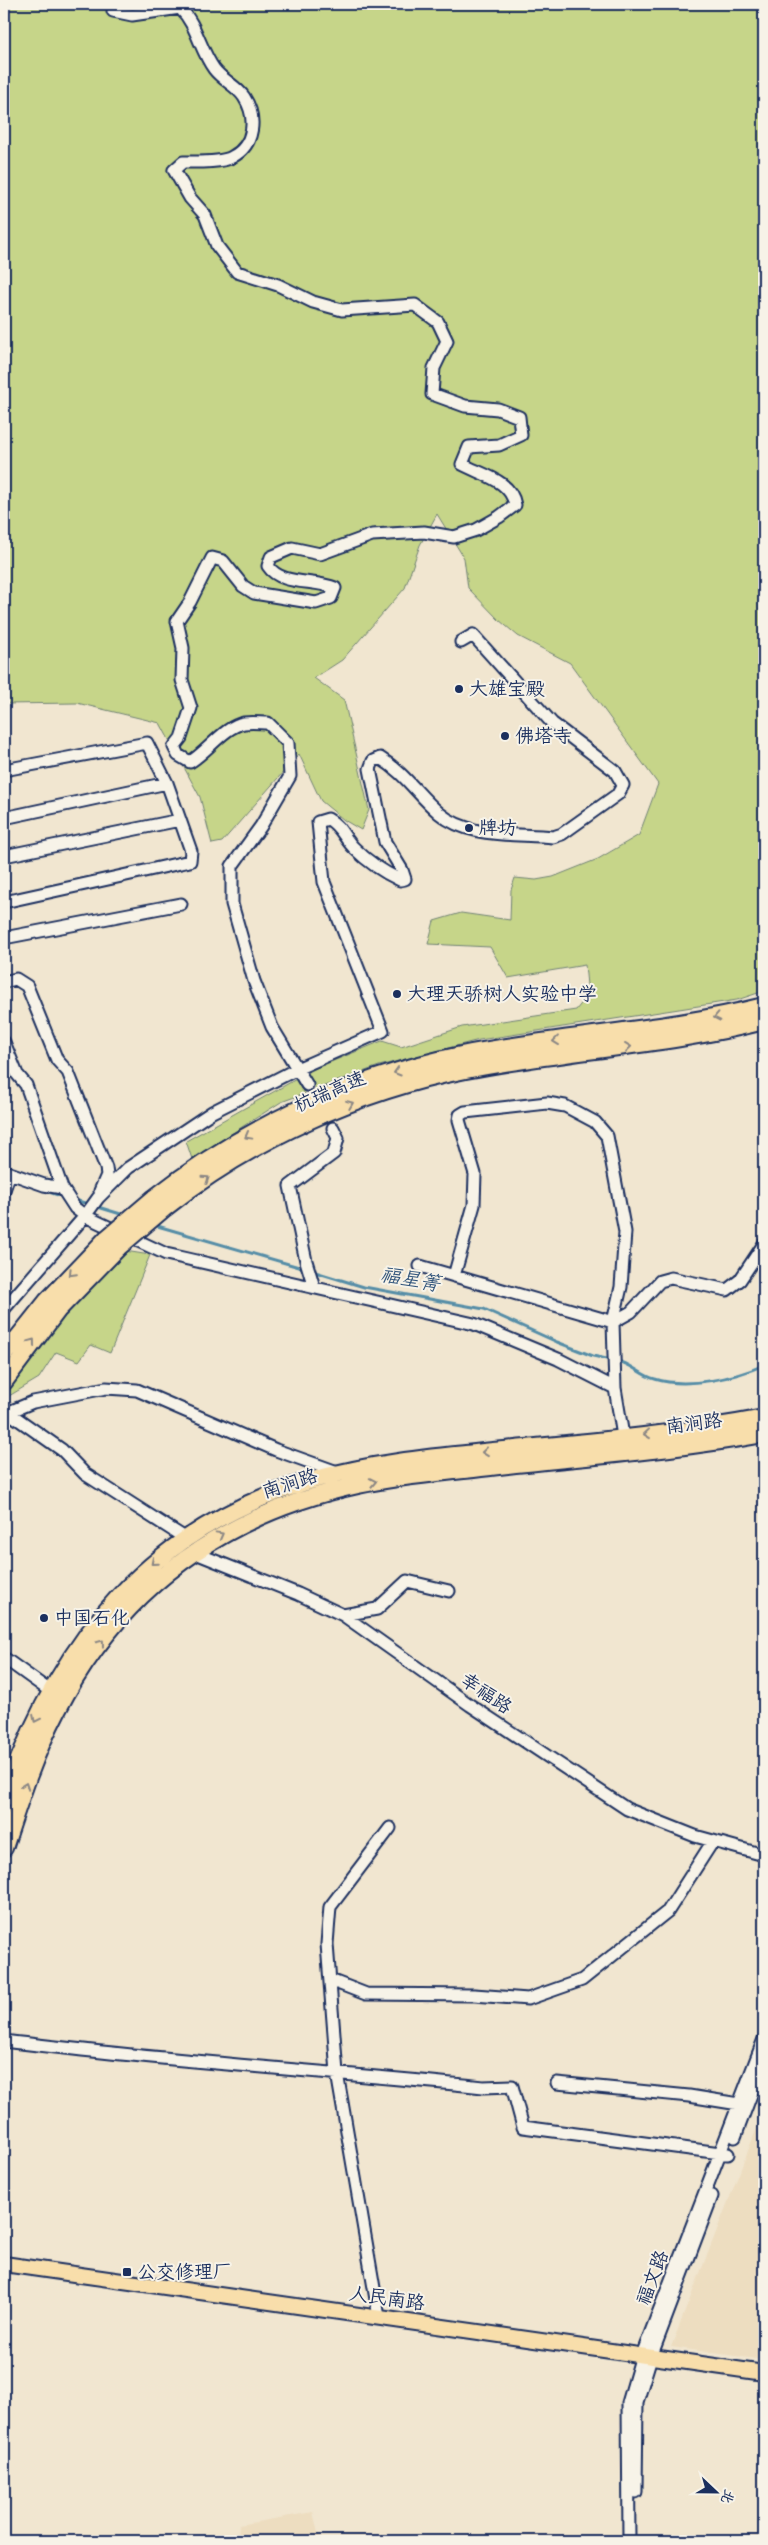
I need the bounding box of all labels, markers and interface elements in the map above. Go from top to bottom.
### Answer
place label: 大雄宝殿 [469,677,545,702]
marker: 大雄宝殿 [453,683,465,695]
place label: 佛塔寺 [515,724,572,749]
marker: 佛塔寺 [499,730,511,742]
place label: 牌坊 [479,816,517,841]
marker: 牌坊 [463,822,475,834]
place label: 大理天骄树人实验中学 [407,982,597,1007]
marker: 大理天骄树人实验中学 [391,988,403,1000]
one-way arrow [712,1011,721,1022]
one-way arrow [552,1035,560,1046]
one-way arrow [624,1042,632,1052]
street label: 杭瑞高速 [290,1066,370,1118]
one-way arrow [393,1066,401,1076]
one-way arrow [345,1100,354,1110]
one-way arrow [244,1130,253,1140]
one-way arrow [201,1175,210,1185]
water label: 福星箐 [378,1261,444,1299]
one-way arrow [69,1267,78,1276]
one-way arrow [27,1339,35,1348]
street label: 南涧路 [664,1408,724,1440]
one-way arrow [642,1428,650,1439]
one-way arrow [481,1446,489,1457]
street label: 南涧路 [259,1463,321,1505]
one-way arrow [369,1477,378,1487]
one-way arrow [215,1531,224,1541]
one-way arrow [151,1556,160,1565]
place label: 中国石化 [54,1606,130,1631]
marker: 中国石化 [38,1612,50,1624]
one-way arrow [95,1640,103,1649]
street label: 幸福路 [455,1668,517,1720]
one-way arrow [32,1713,42,1722]
one-way arrow [19,1782,29,1790]
street label: 福文路 [631,2247,675,2309]
place label: 公交修理厂 [137,2260,232,2285]
marker: 公交修理厂 [121,2266,133,2278]
street label: 人民南路 [348,2281,426,2317]
north arrow [690,2468,740,2518]
text: 北 [716,2487,738,2506]

